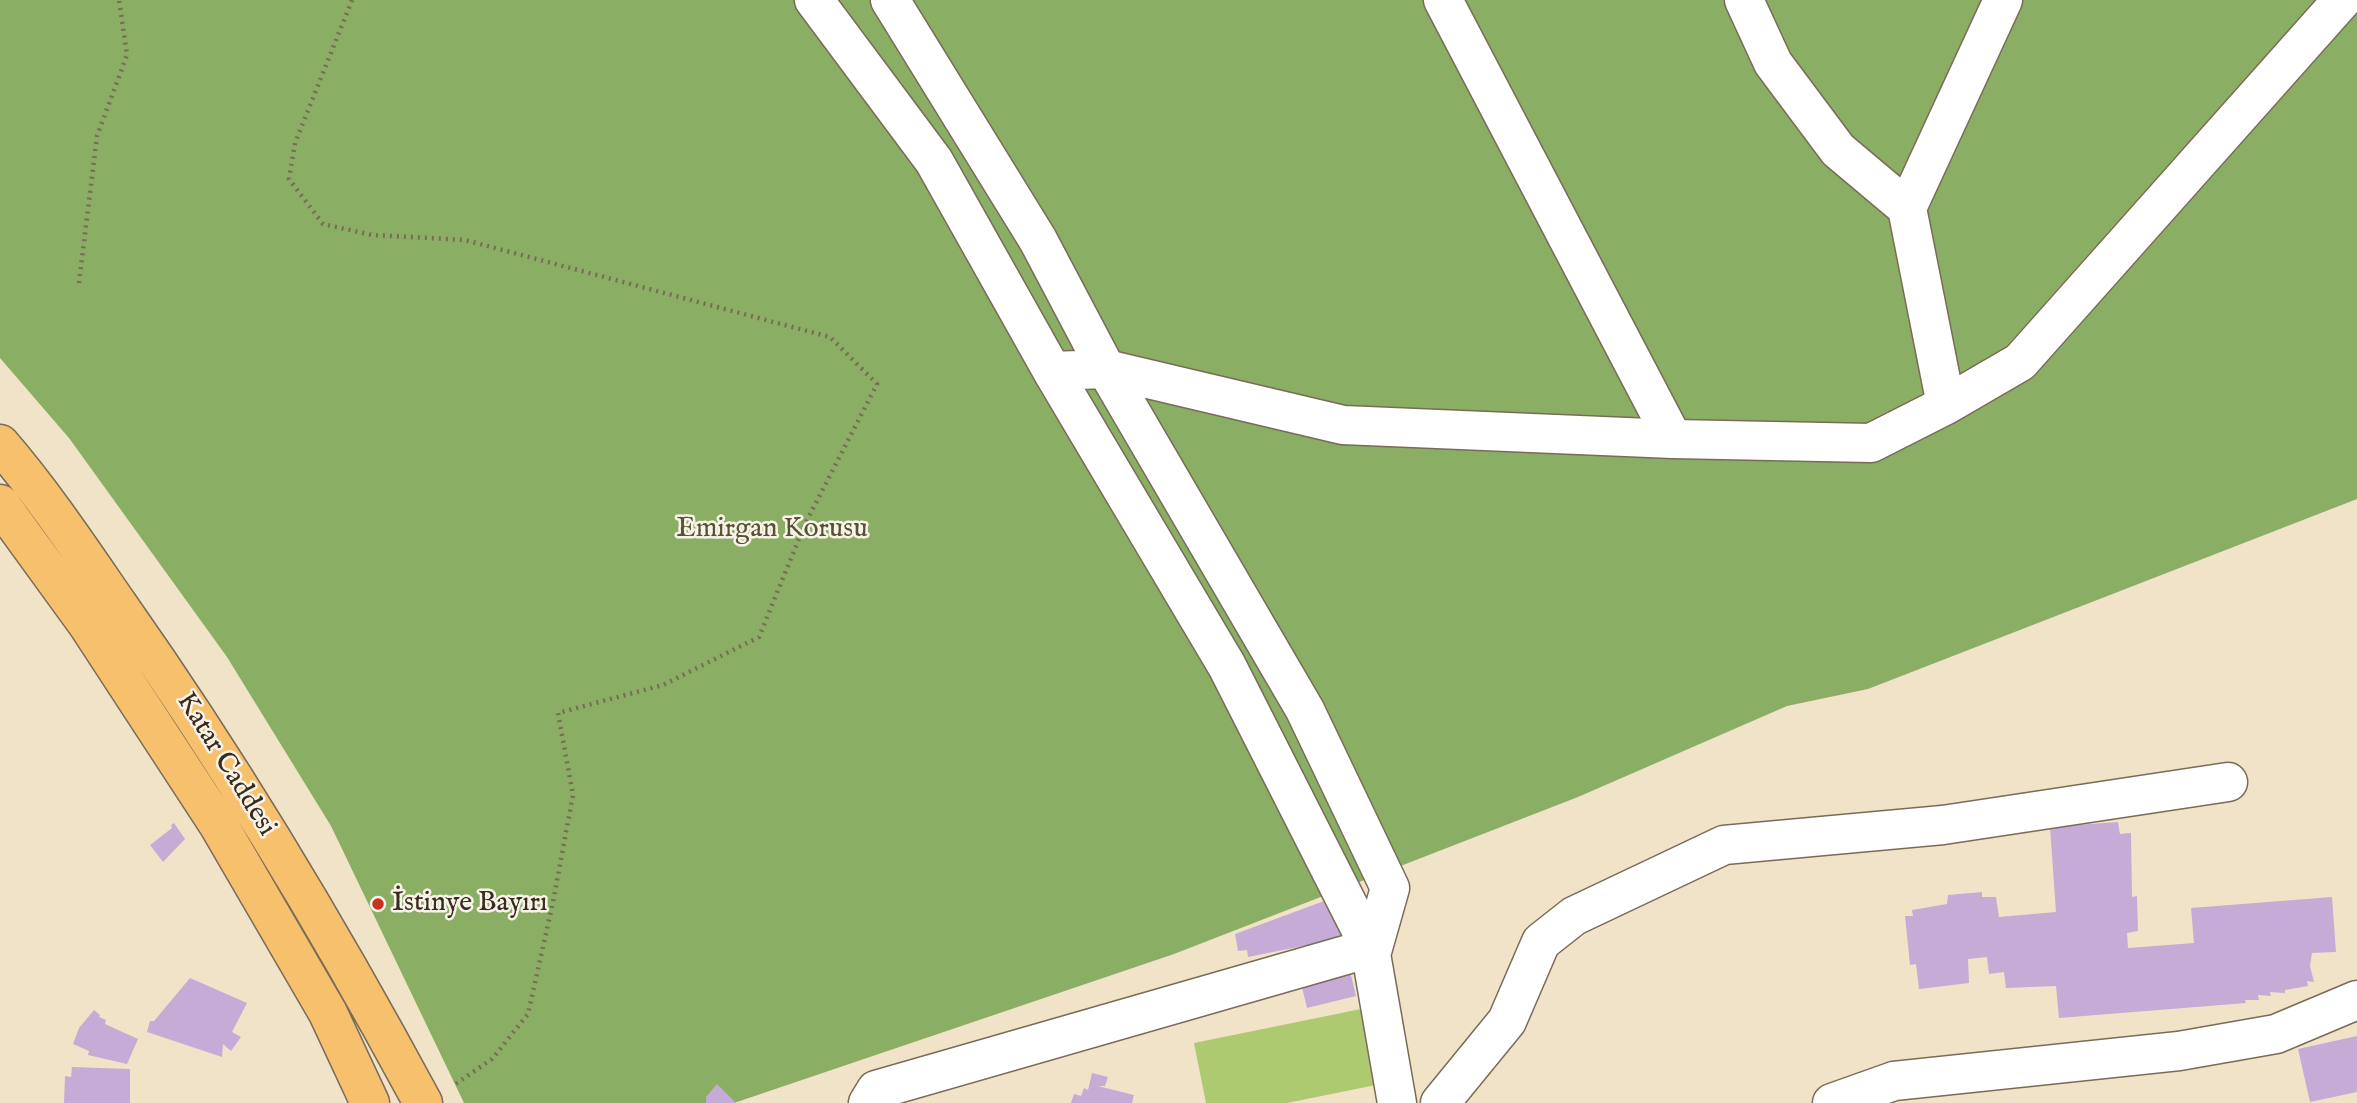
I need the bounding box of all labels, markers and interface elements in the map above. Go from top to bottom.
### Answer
park label: Emirgan Korusu [676,513,868,547]
street label: Katar Caddesi [168,687,282,843]
place label: İstinye Bayırı [392,887,547,921]
marker: İstinye Bayırı [370,896,386,912]

